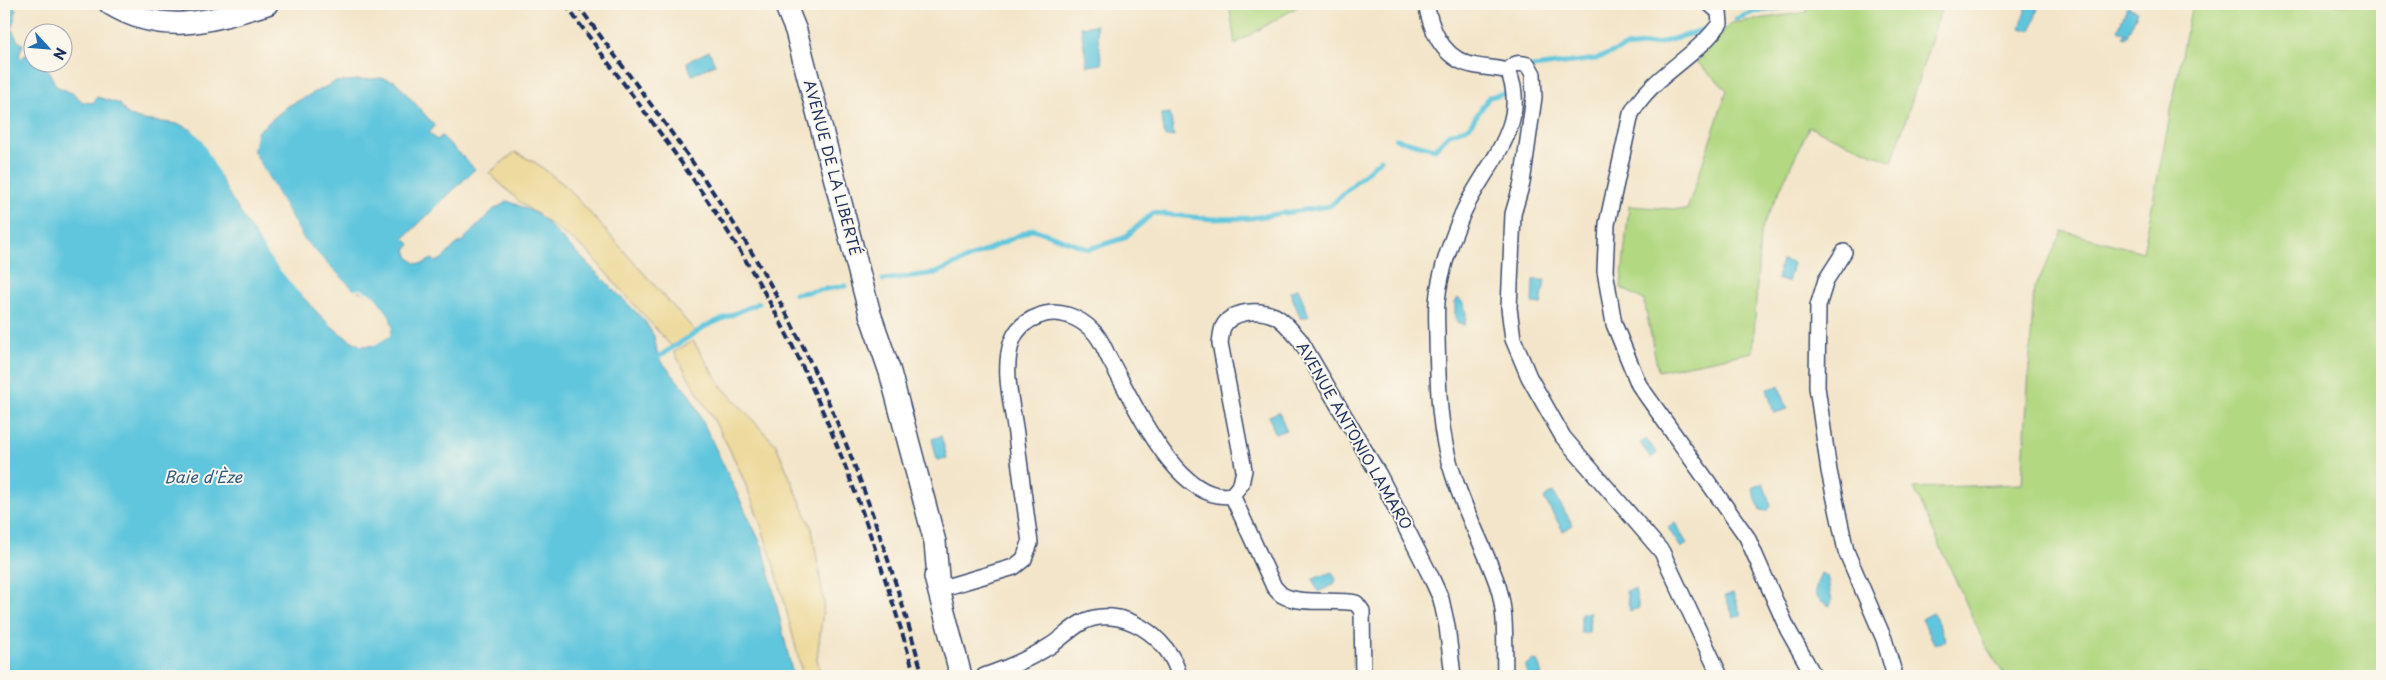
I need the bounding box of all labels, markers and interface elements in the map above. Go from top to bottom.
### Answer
north arrow [22,22,72,72]
text: N [48,44,72,64]
street label: AVENUE DE LA LIBERTÉ [799,77,868,258]
street label: AVENUE ANTONIO LAMARO [1292,337,1419,534]
water label: Baie d'Èze [164,464,244,488]

